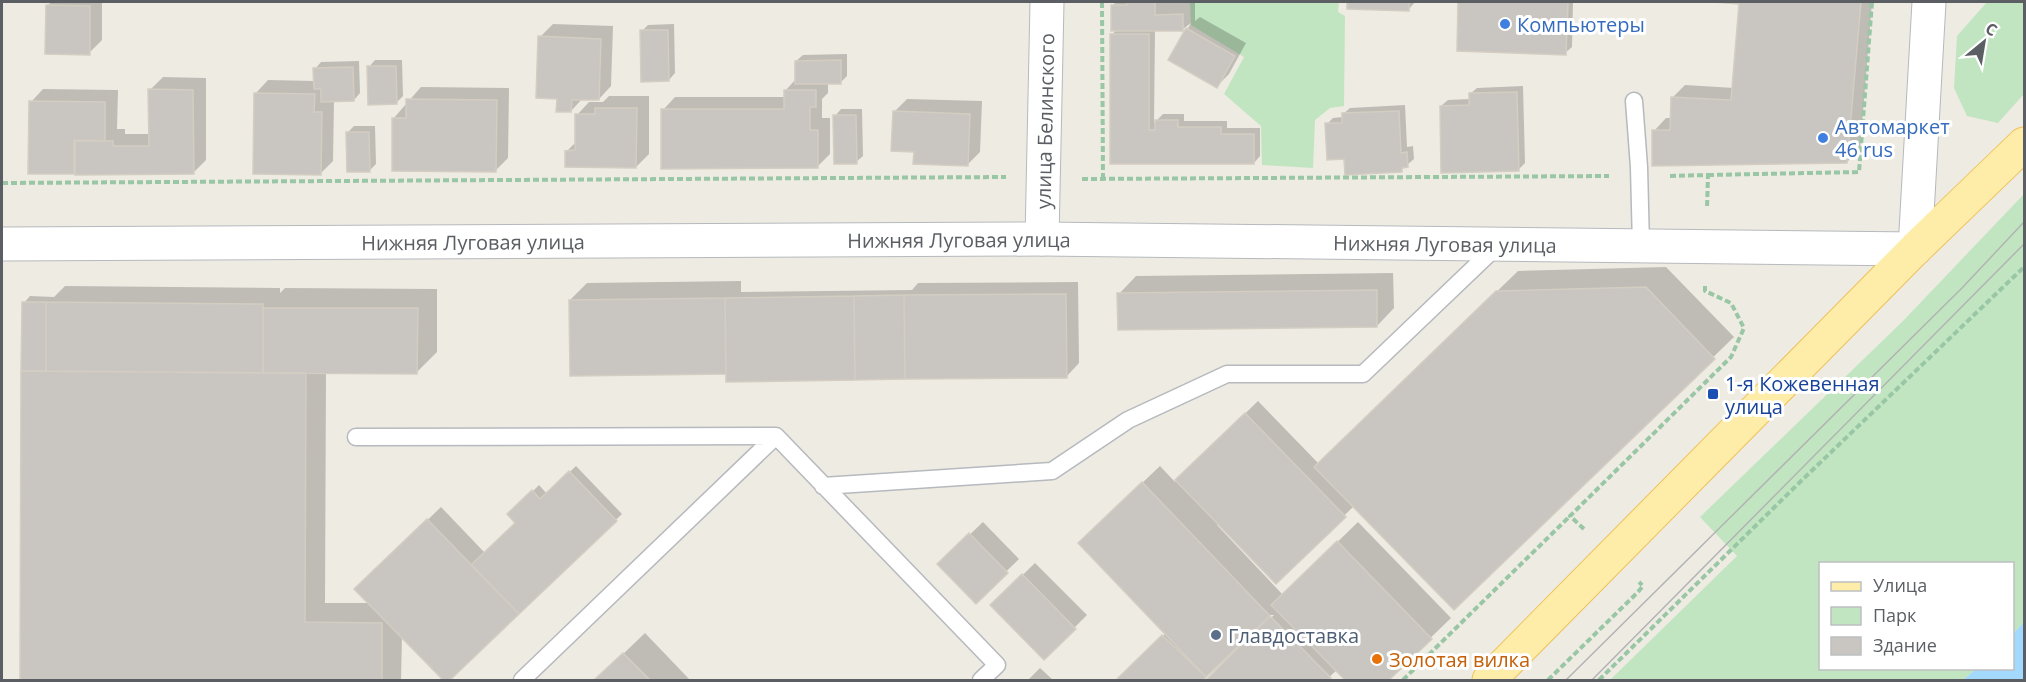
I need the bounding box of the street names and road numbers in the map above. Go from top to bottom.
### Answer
street label: улица Белинского [1029,33,1060,209]
street label: Нижняя Луговая улица [847,225,1071,253]
street label: Нижняя Луговая улица [361,228,585,256]
street label: Нижняя Луговая улица [1333,229,1557,258]

